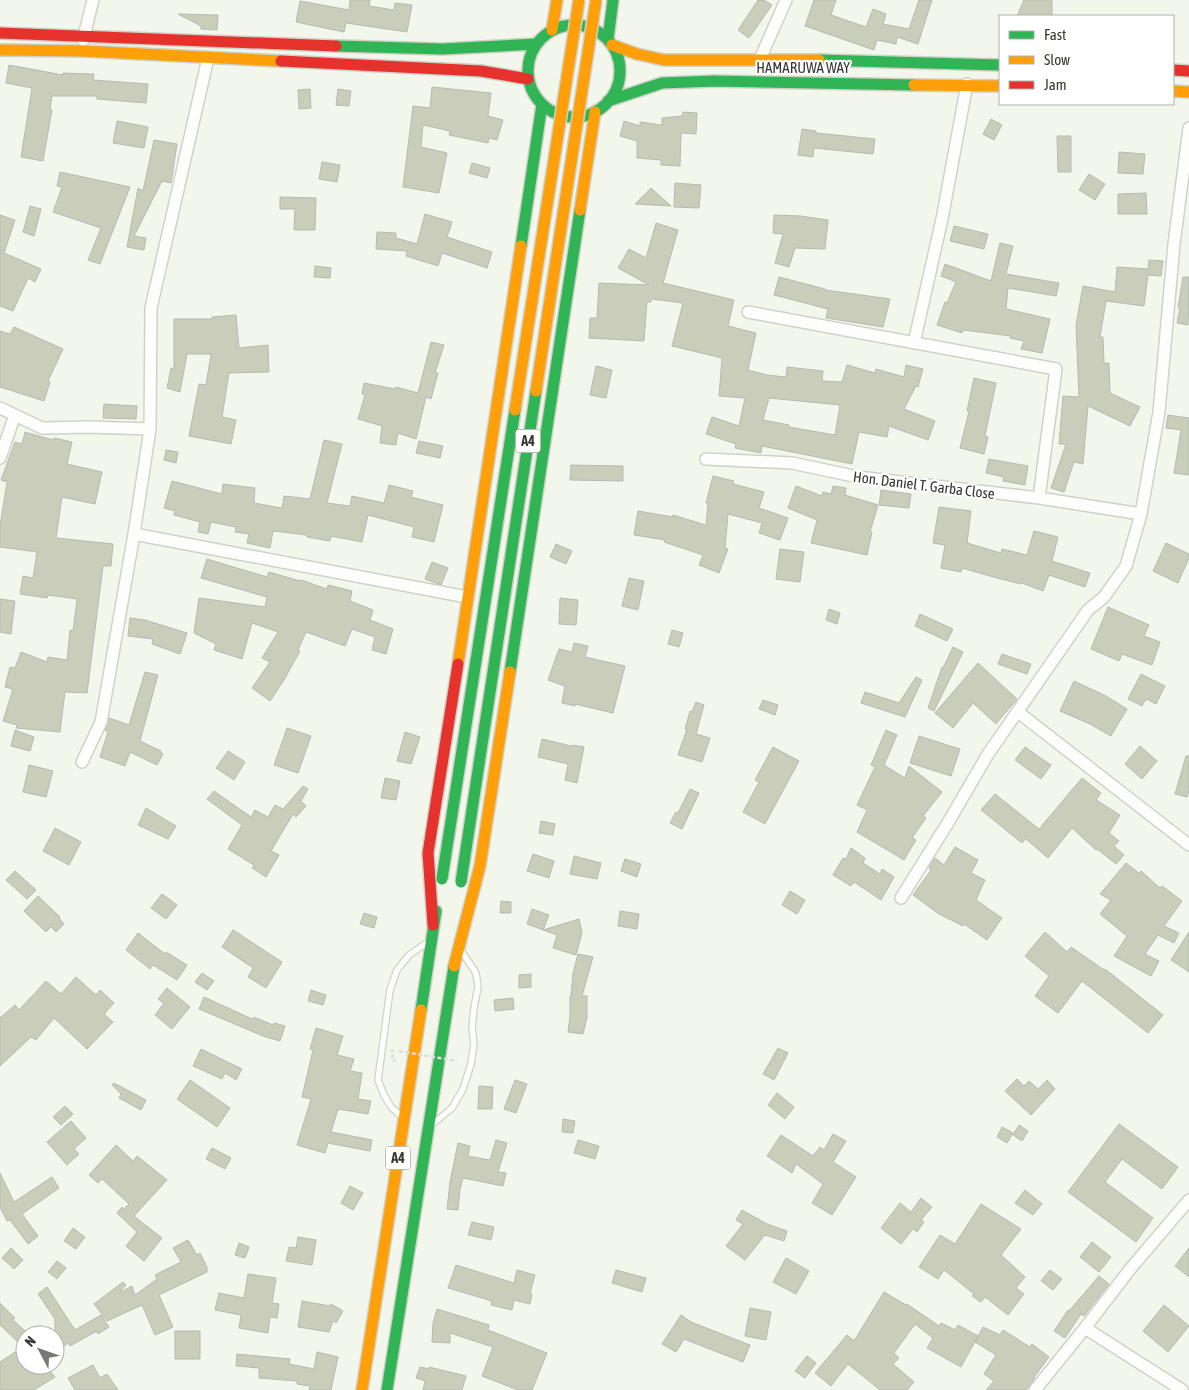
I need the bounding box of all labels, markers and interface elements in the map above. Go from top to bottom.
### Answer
legend [999,15,1174,105]
text: Fast [1044,26,1066,43]
text: Slow [1044,51,1070,68]
street label: HAMARUWA WAY [756,59,850,76]
text: Jam [1044,76,1067,93]
road number: A4 [516,430,540,452]
street label: Hon. Daniel T. Garba Close [852,468,996,502]
road number: A4 [386,1146,410,1170]
north arrow [15,1325,65,1375]
text: N [21,1333,39,1350]

